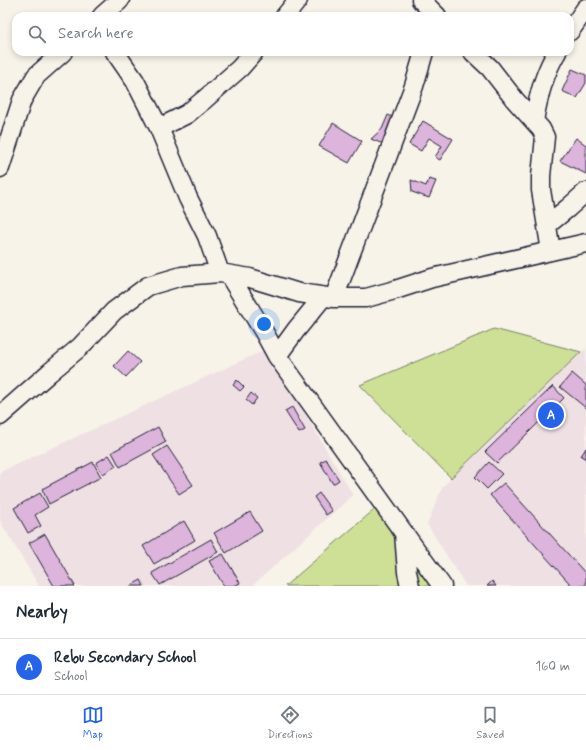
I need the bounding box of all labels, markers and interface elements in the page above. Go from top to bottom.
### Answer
search box [12,12,574,56]
icon: search [26,23,48,45]
text: Search here [58,24,134,44]
your location [254,314,274,334]
pin: A [538,400,564,430]
text: Nearby [16,601,68,623]
text: Rebu Secondary School [54,648,196,668]
text: A [25,658,33,675]
text: 160 m [535,658,570,675]
text: School [54,668,88,685]
tab: Map [82,704,104,742]
tab: Directions [267,704,313,742]
tab: Saved [476,704,504,742]

